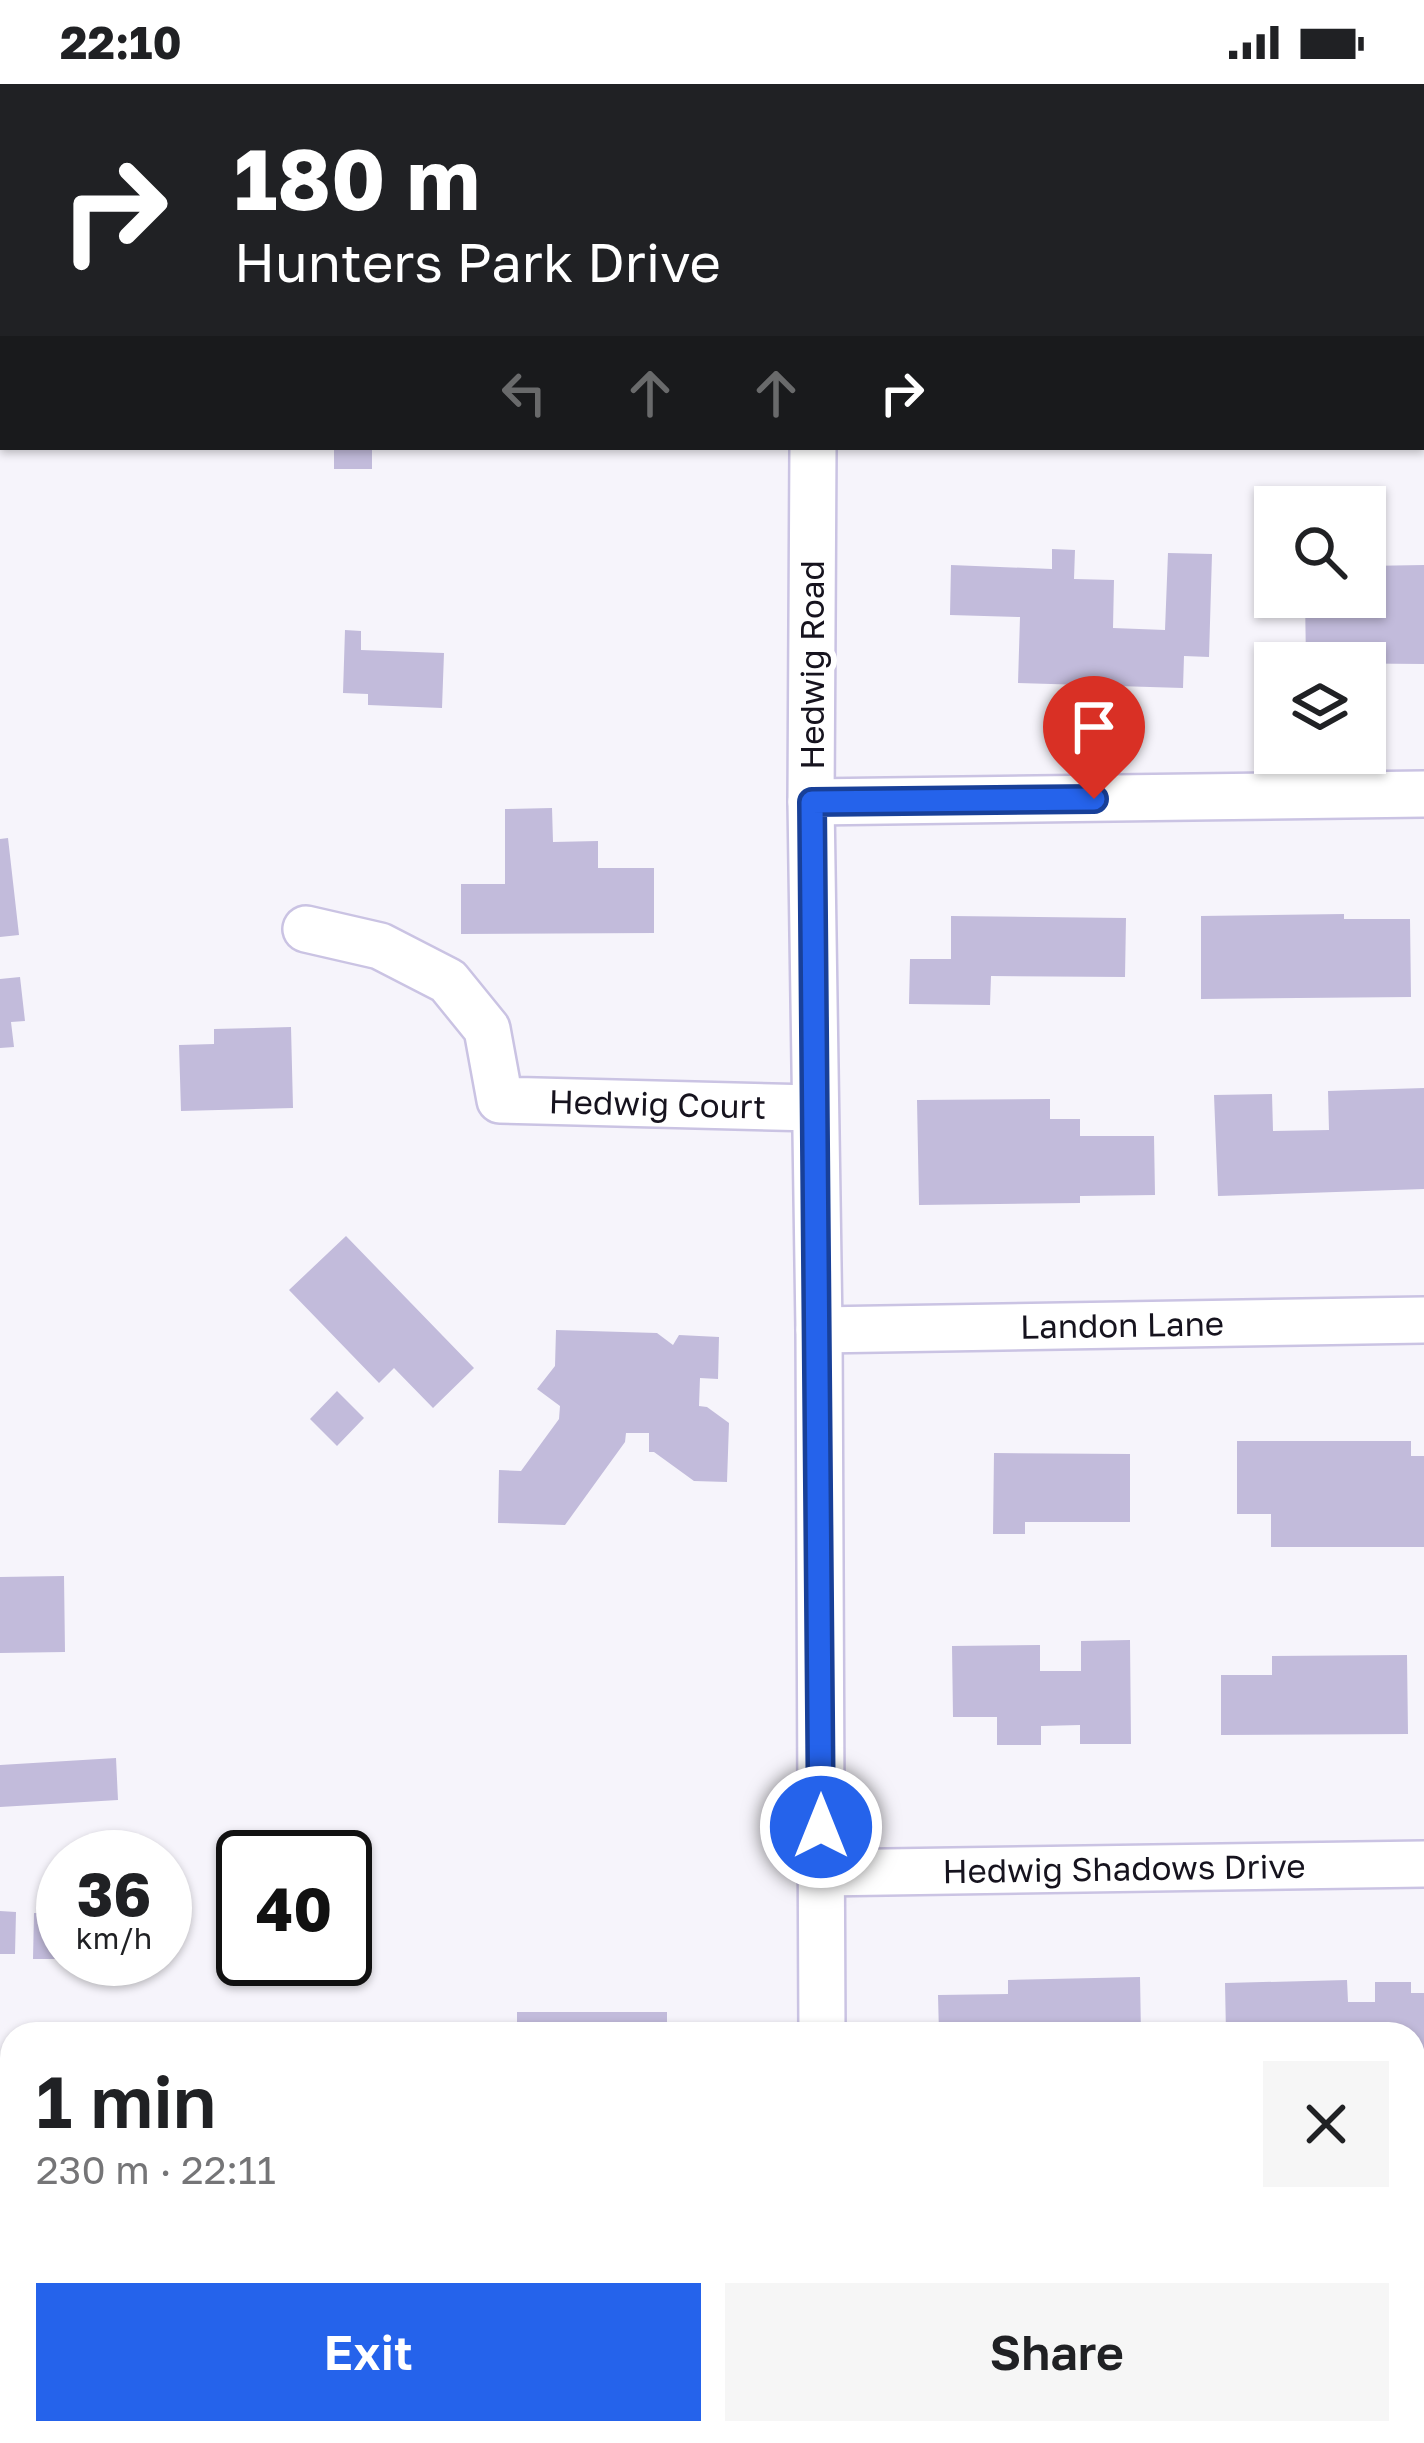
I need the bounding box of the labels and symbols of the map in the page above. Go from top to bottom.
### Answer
street label: Hedwig Road [792,560,831,770]
pin [1043,676,1145,799]
street label: Hedwig Court [548,1081,767,1126]
street label: Landon Lane [1020,1303,1224,1346]
position arrow [758,1764,884,1890]
speed limit sign: 40 [216,1830,372,1986]
street label: Hedwig Shadows Drive [942,1846,1306,1890]

